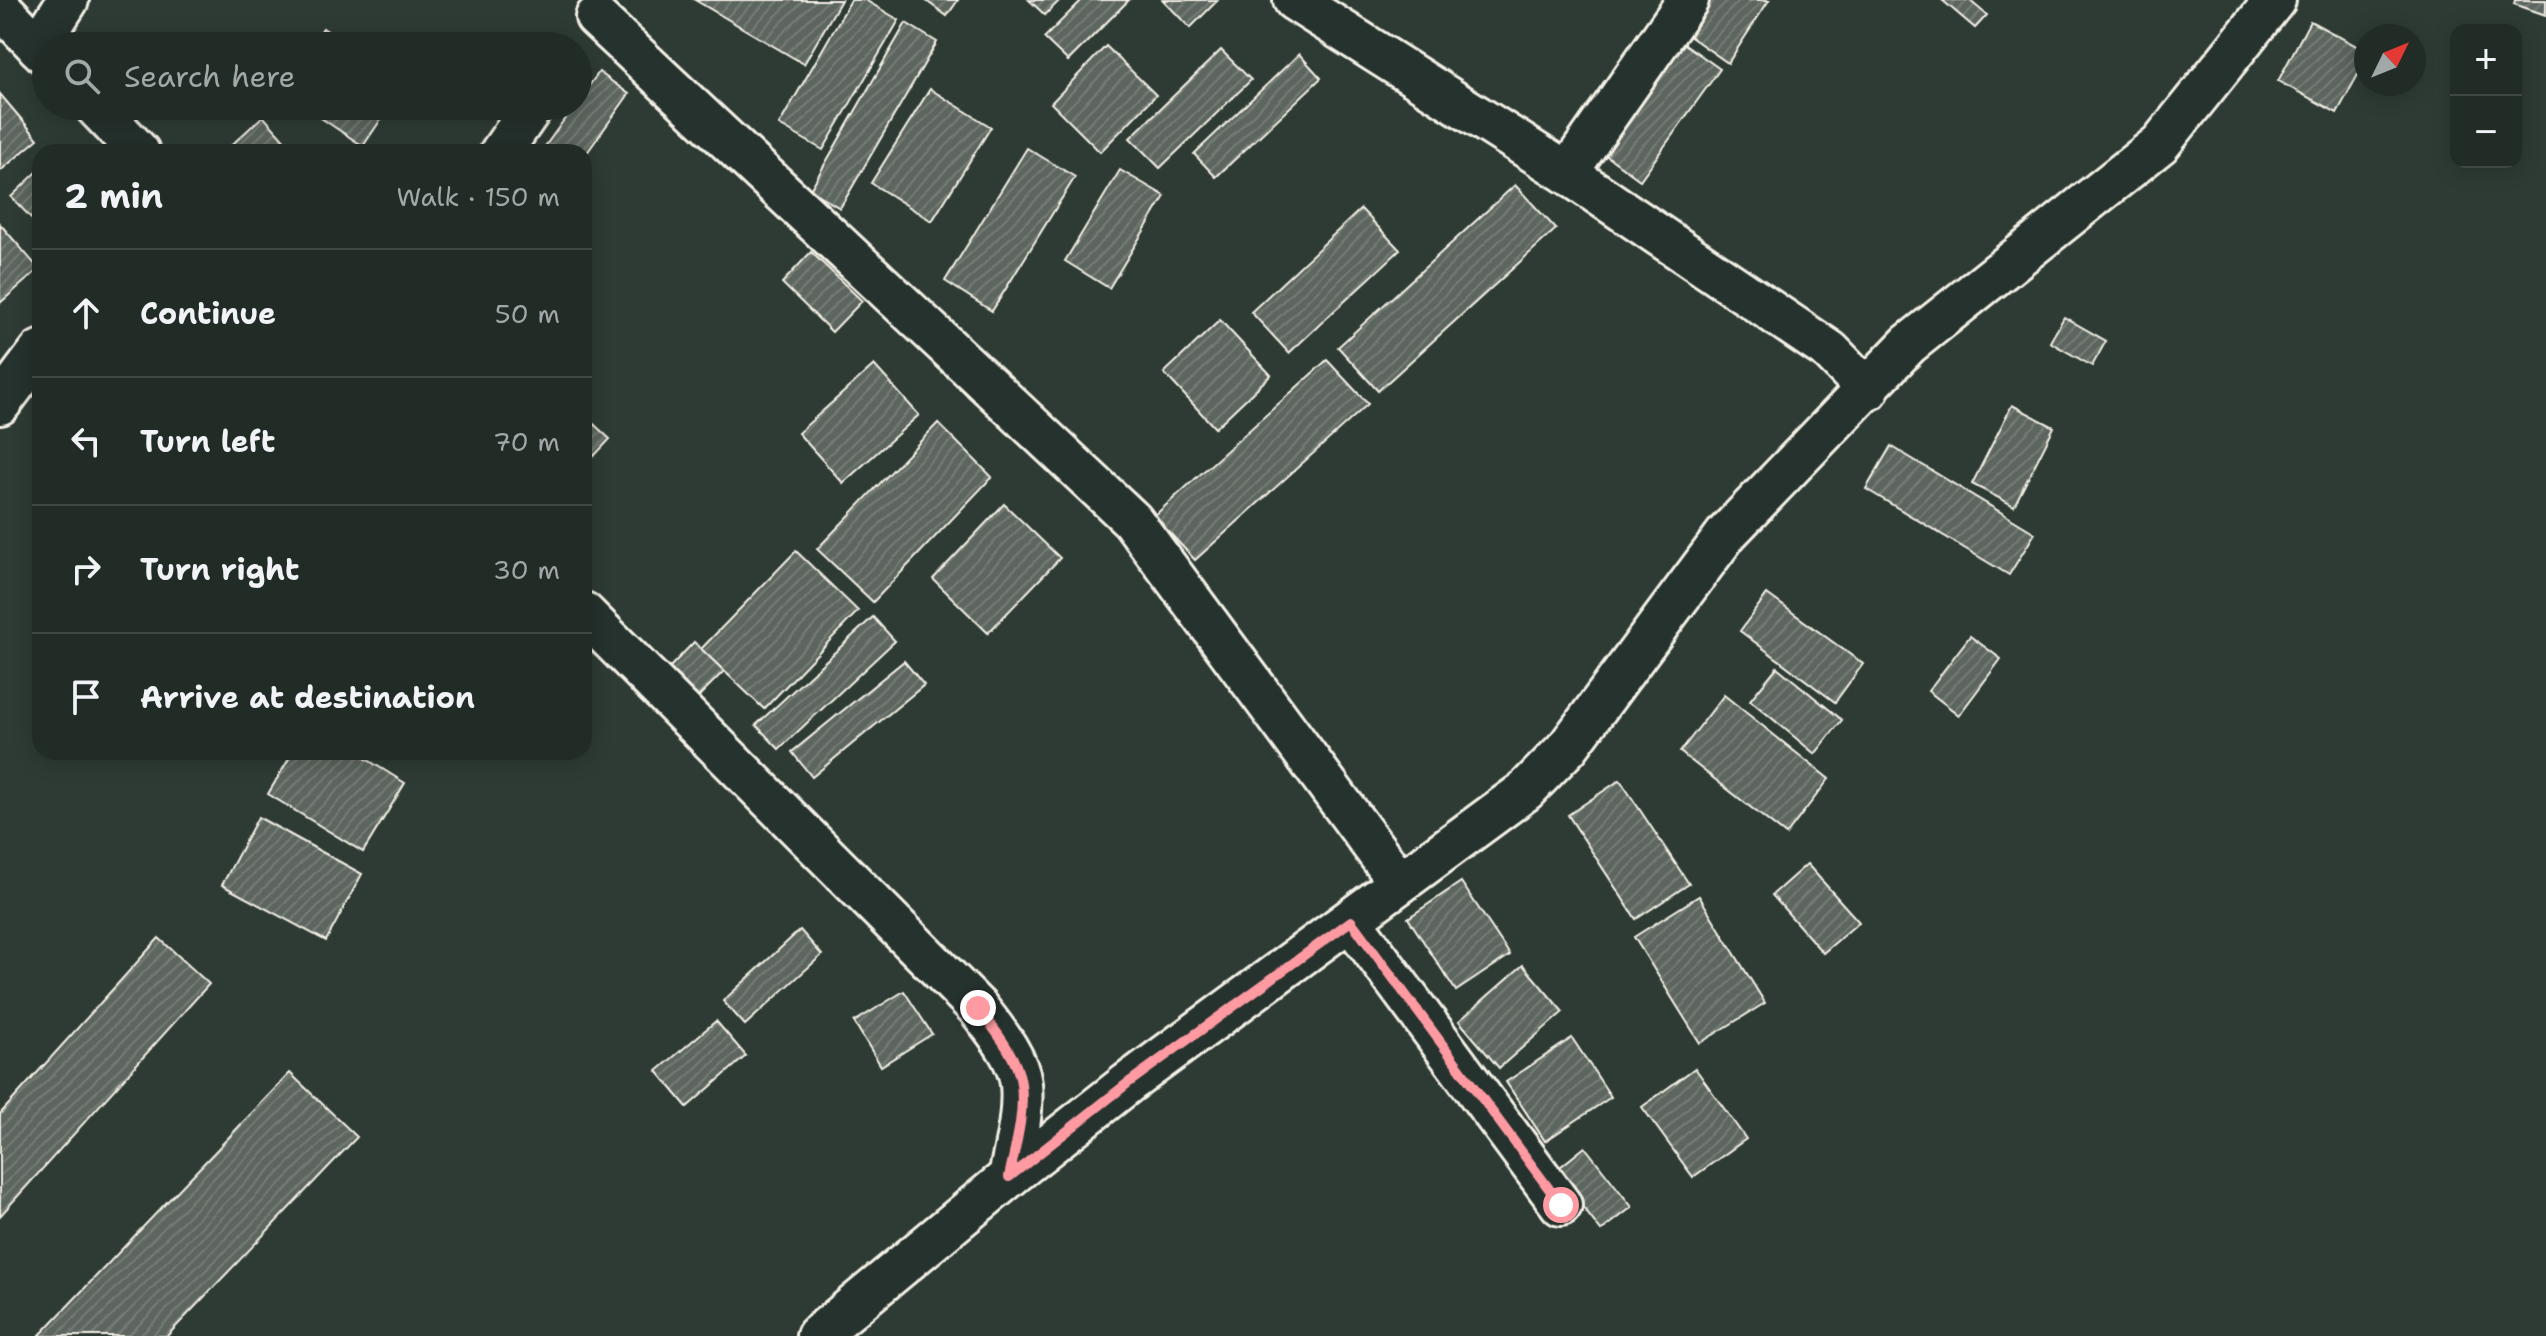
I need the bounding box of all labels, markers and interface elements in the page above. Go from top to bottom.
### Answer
north arrow [2354,24,2426,96]
map controls [2450,24,2522,168]
button: + [2450,24,2522,96]
search box [32,32,592,120]
icon: search [60,54,104,98]
text: Search here [124,56,295,97]
button: − [2450,96,2522,168]
text: 2 min [64,173,163,219]
text: Walk · 150 m [397,179,560,214]
icon: ahead [64,291,108,335]
text: Continue [140,293,276,334]
text: 50 m [495,296,560,331]
icon: left [64,419,108,463]
text: Turn left [140,421,275,462]
text: 70 m [493,424,560,459]
icon: right [64,547,108,591]
text: Turn right [140,549,299,590]
text: 30 m [493,552,560,587]
icon: arrive [64,675,108,719]
text: Arrive at destination [140,677,475,718]
route end [960,990,996,1026]
route start [1543,1187,1579,1223]

